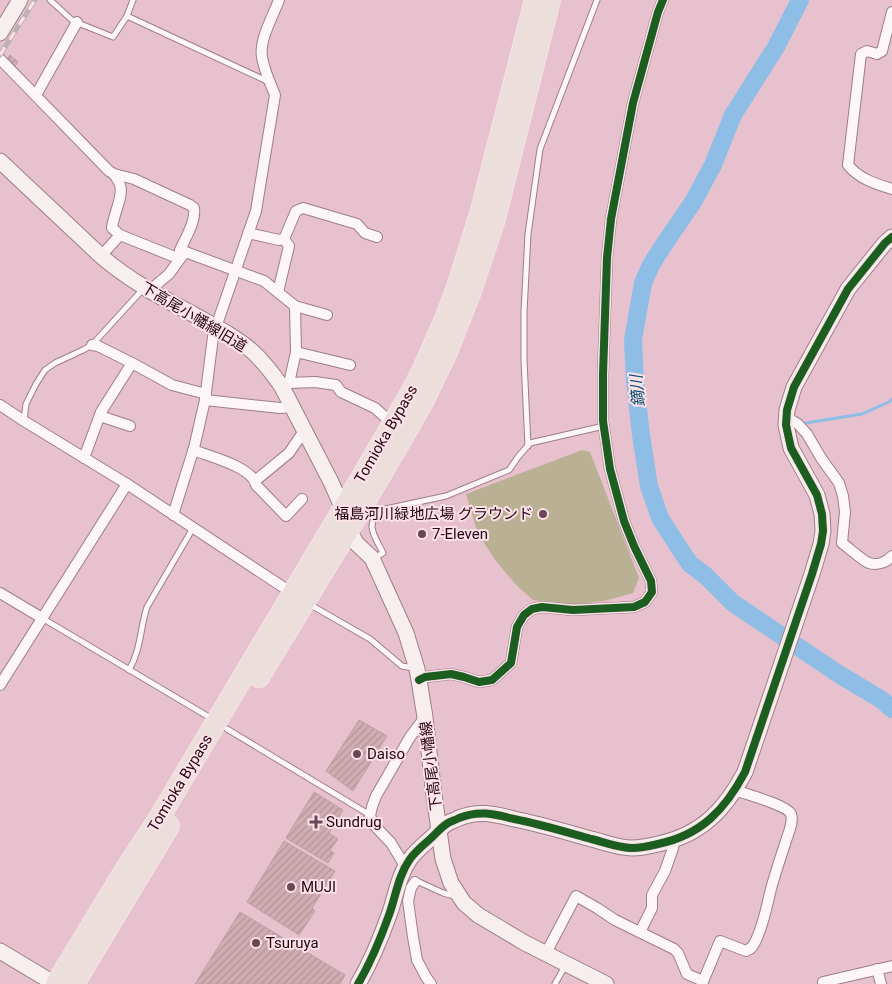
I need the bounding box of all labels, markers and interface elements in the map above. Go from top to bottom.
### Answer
street label: 下高尾小幡線旧道 [138,278,250,356]
water label: 鏑川 [626,372,648,408]
street label: Tomioka Bypass [351,382,421,486]
place label: 福島河川緑地広場 グラウンド [334,505,533,523]
marker: 福島河川緑地広場 グラウンド [537,508,549,520]
place label: 7-Eleven [432,525,488,543]
marker: 7-Eleven [416,528,428,540]
street label: 下高尾小幡線 [417,720,445,812]
street label: Tomioka Bypass [144,731,216,835]
place label: Daiso [367,745,405,763]
marker: Daiso [351,748,363,760]
place label: Sundrug [326,813,382,831]
marker: Sundrug [310,816,322,828]
place label: MUJI [301,878,336,896]
marker: MUJI [285,881,297,893]
place label: Tsuruya [266,934,319,952]
marker: Tsuruya [250,937,262,949]

